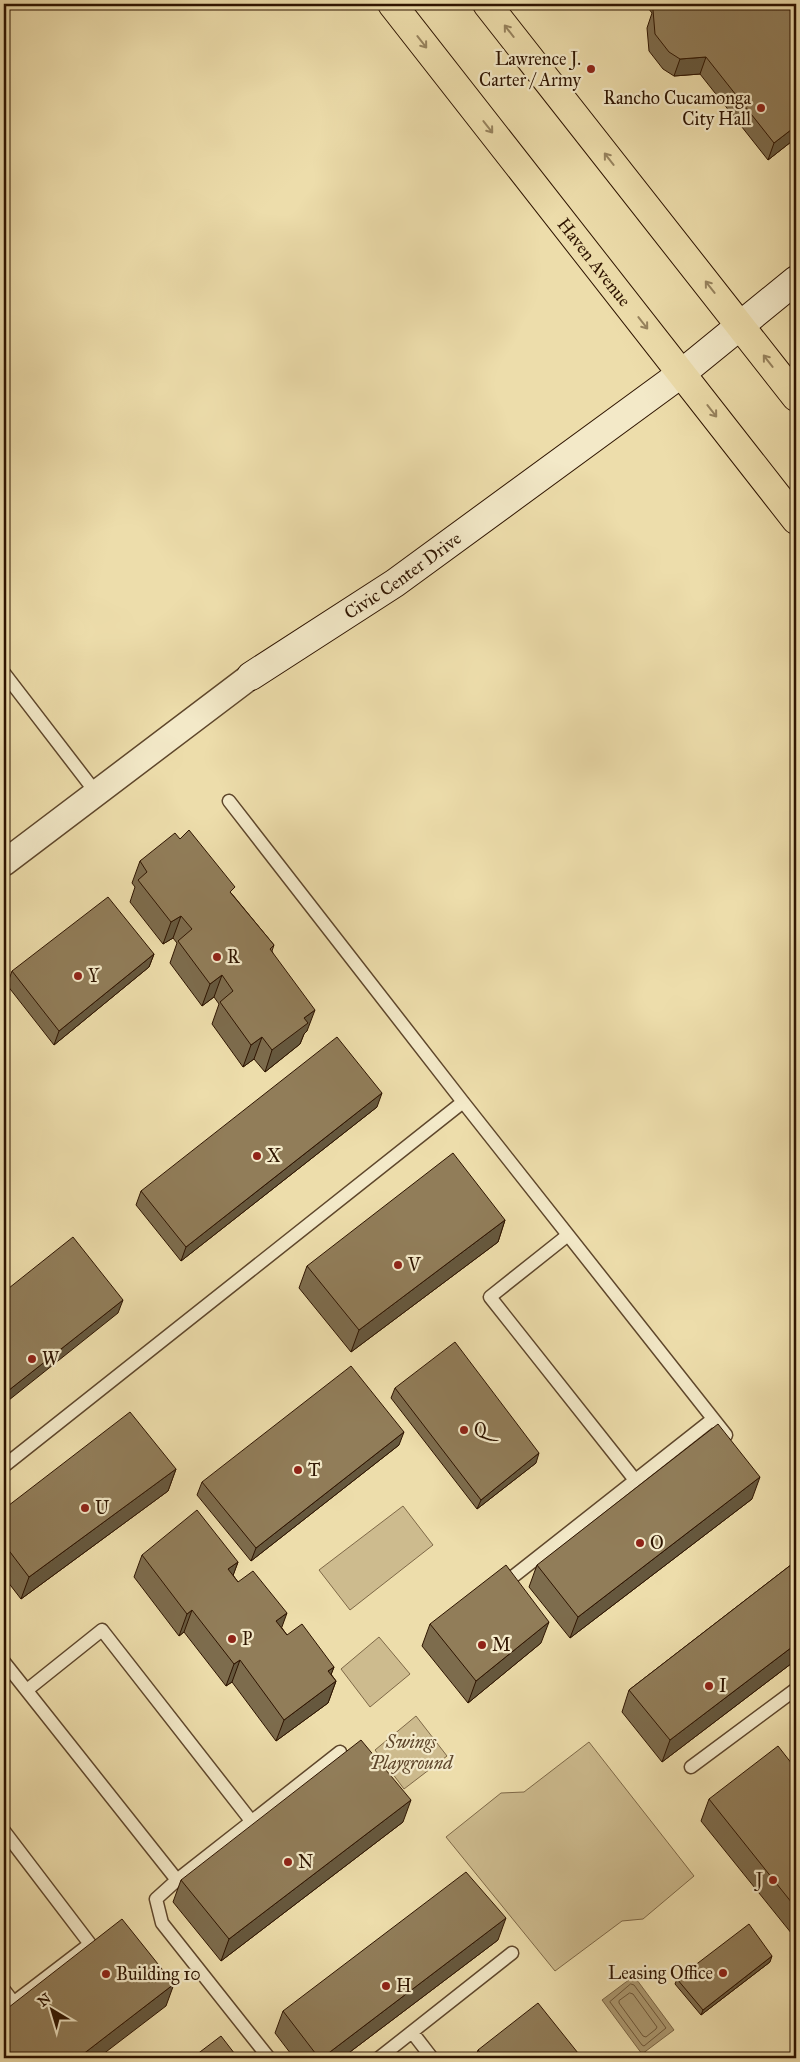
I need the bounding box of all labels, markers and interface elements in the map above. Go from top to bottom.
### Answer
one-way arrow [503,25,514,38]
one-way arrow [417,35,428,48]
place label: Lawrence J. Carter / Army [479,48,582,91]
marker: Lawrence J. Carter / Army [585,63,597,75]
place label: Rancho Cucamonga City Hall [603,87,751,130]
marker: Rancho Cucamonga City Hall [755,102,767,114]
one-way arrow [483,120,494,133]
one-way arrow [604,153,615,166]
street label: Haven Avenue [553,213,636,311]
one-way arrow [704,281,715,294]
one-way arrow [637,316,648,329]
one-way arrow [763,355,774,368]
one-way arrow [706,404,717,417]
street label: Civic Center Drive [340,527,466,624]
place label: R [227,946,241,968]
marker: R [211,951,223,963]
place label: Y [88,965,100,987]
marker: Y [72,970,84,982]
place label: X [267,1145,281,1167]
marker: X [251,1150,263,1162]
place label: V [407,1254,422,1276]
marker: V [392,1259,404,1271]
place label: W [42,1348,60,1370]
marker: W [26,1353,38,1365]
place label: Q [474,1419,499,1441]
marker: Q [458,1424,470,1436]
place label: T [308,1459,320,1481]
marker: T [292,1464,304,1476]
place label: U [95,1497,110,1519]
marker: U [79,1502,91,1514]
place label: O [650,1532,664,1554]
marker: O [634,1537,646,1549]
place label: P [242,1628,252,1650]
marker: P [226,1633,238,1645]
place label: M [492,1634,511,1656]
marker: M [476,1639,488,1651]
place label: I [719,1675,727,1697]
marker: I [703,1680,715,1692]
park label: Swings Playground [369,1731,454,1774]
place label: N [298,1851,313,1873]
marker: N [282,1856,294,1868]
place label: J [754,1869,764,1892]
marker: J [767,1874,779,1886]
place label: Leasing Office [608,1962,713,1985]
place label: Building 10 [116,1963,201,1986]
marker: Leasing Office [717,1967,729,1979]
marker: Building 10 [100,1968,112,1980]
place label: H [396,1975,412,1997]
marker: H [380,1980,392,1992]
north arrow [28,1984,78,2034]
text: N [34,1990,54,2011]

